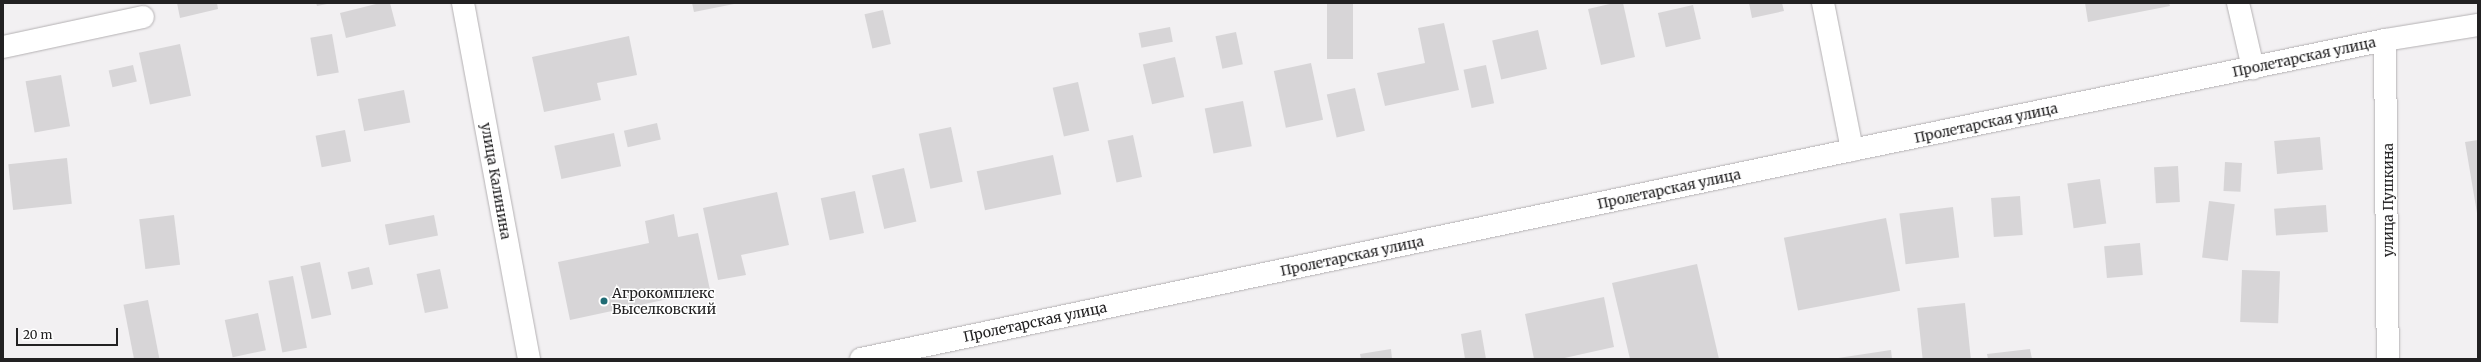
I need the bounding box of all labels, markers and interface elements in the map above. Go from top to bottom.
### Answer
street label: Пролетарская улица [2231,34,2377,80]
street label: Пролетарская улица [1913,100,2059,146]
street label: улица Калинина [477,121,515,241]
street label: улица Пушкина [2380,143,2396,257]
street label: Пролетарская улица [1596,166,1742,212]
street label: Пролетарская улица [1279,233,1425,279]
place label: Агрокомплекс Выселковский [612,285,716,318]
marker: Агрокомплекс Выселковский [599,296,609,306]
street label: Пролетарская улица [962,299,1108,345]
scale bar [18,320,120,346]
text: 20 m [23,327,52,342]

